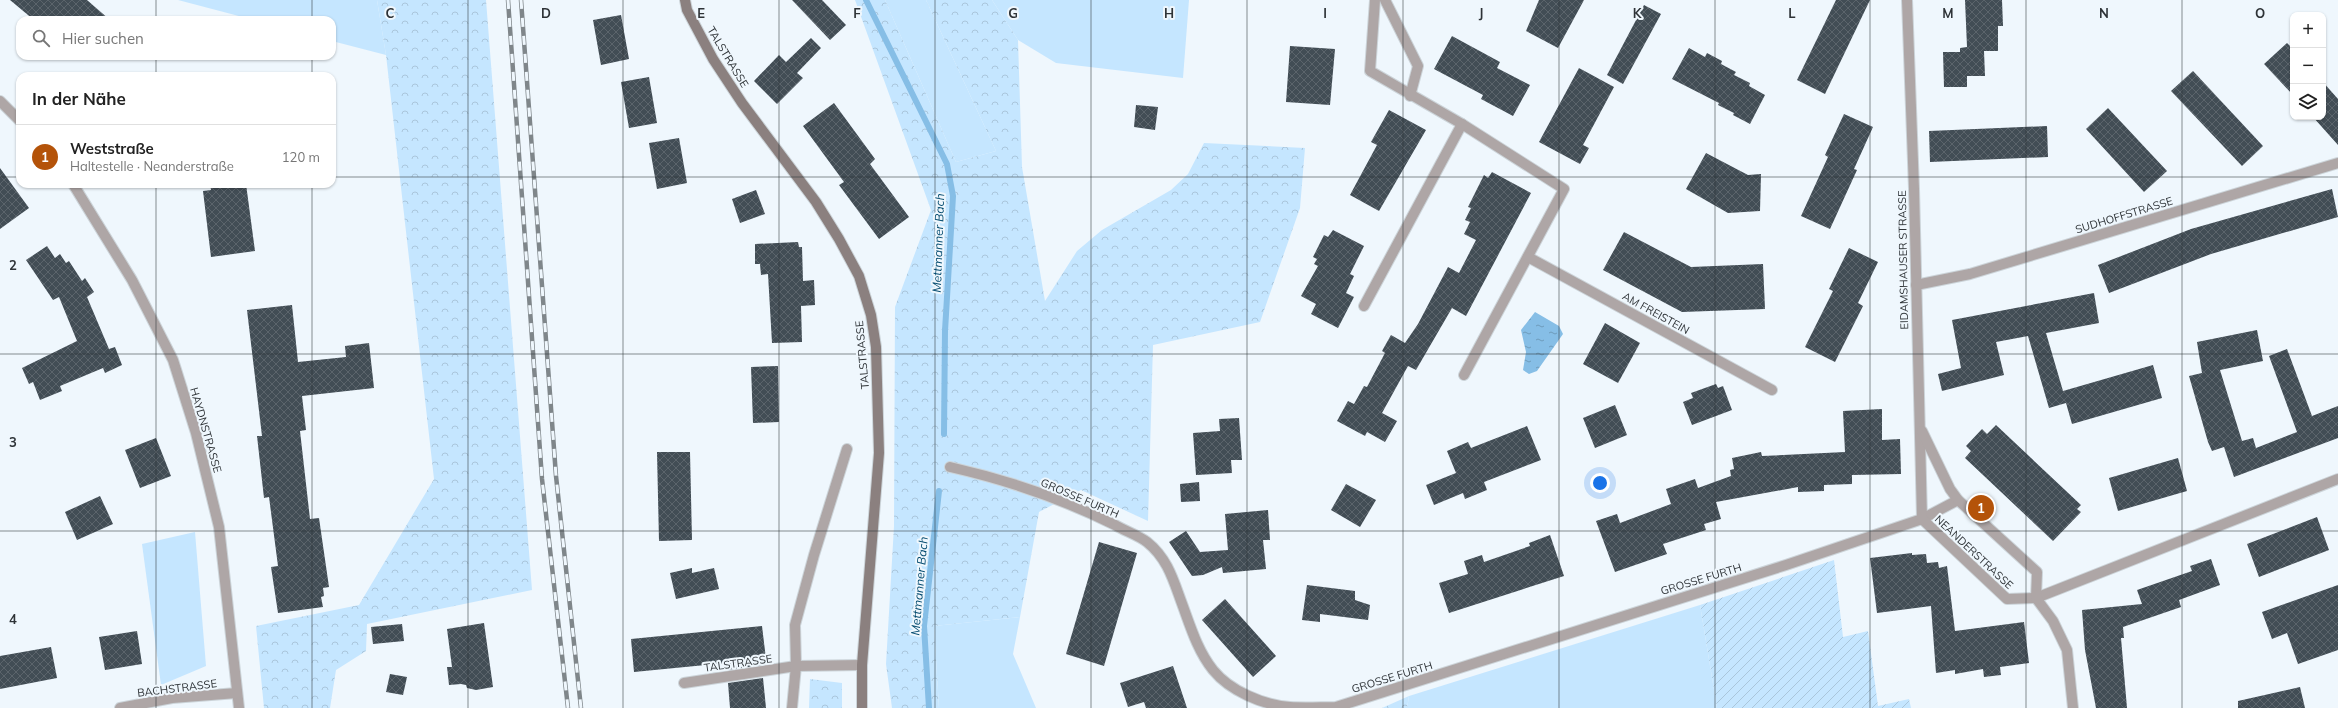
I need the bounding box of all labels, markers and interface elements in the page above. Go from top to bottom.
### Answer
text: C [386,5,395,21]
text: D [541,5,551,21]
text: E [697,5,705,21]
text: F [853,5,861,21]
text: G [1008,5,1018,21]
text: H [1164,5,1174,21]
text: I [1323,5,1327,21]
text: J [1479,5,1483,21]
text: K [1633,5,1643,21]
text: L [1788,5,1796,21]
text: M [1942,5,1954,21]
text: N [2099,5,2109,21]
text: O [2255,5,2265,21]
map controls [2290,12,2326,120]
button: + [2290,12,2326,48]
search box [16,16,336,60]
street label: TALSTRASSE [704,24,752,90]
icon: search [30,27,52,49]
text: Hier suchen [62,29,144,48]
button: − [2290,48,2326,84]
button: layers [2290,84,2326,120]
text: In der Nähe [32,88,126,109]
text: Weststraße [70,139,154,158]
text: 1 [41,149,49,165]
text: 120 m [282,149,320,165]
text: Haltestelle · Neanderstraße [70,158,234,174]
street label: EIDAMSHAUSER STRASSE [1895,190,1911,330]
water label: Mettmanner Bach [929,193,947,293]
street label: SUDHOFFSTRASSE [2074,194,2174,236]
text: 2 [9,257,17,273]
street label: AM FREISTEIN [1620,289,1692,337]
street label: TALSTRASSE [852,320,872,390]
street label: HAYDNSTRASSE [187,386,225,474]
text: 3 [9,434,17,450]
your location [1590,473,1610,493]
street label: GROSSE FURTH [1039,475,1121,521]
pin: 1 [1968,493,1994,523]
street label: NEANDERSTRASSE [1932,512,2016,592]
water label: Mettmanner Bach [907,536,931,636]
street label: GROSSE FURTH [1659,560,1743,598]
text: 4 [9,611,17,627]
street label: TALSTRASSE [703,651,773,675]
street label: GROSSE FURTH [1350,658,1434,696]
street label: BACHSTRASSE [136,676,218,700]

